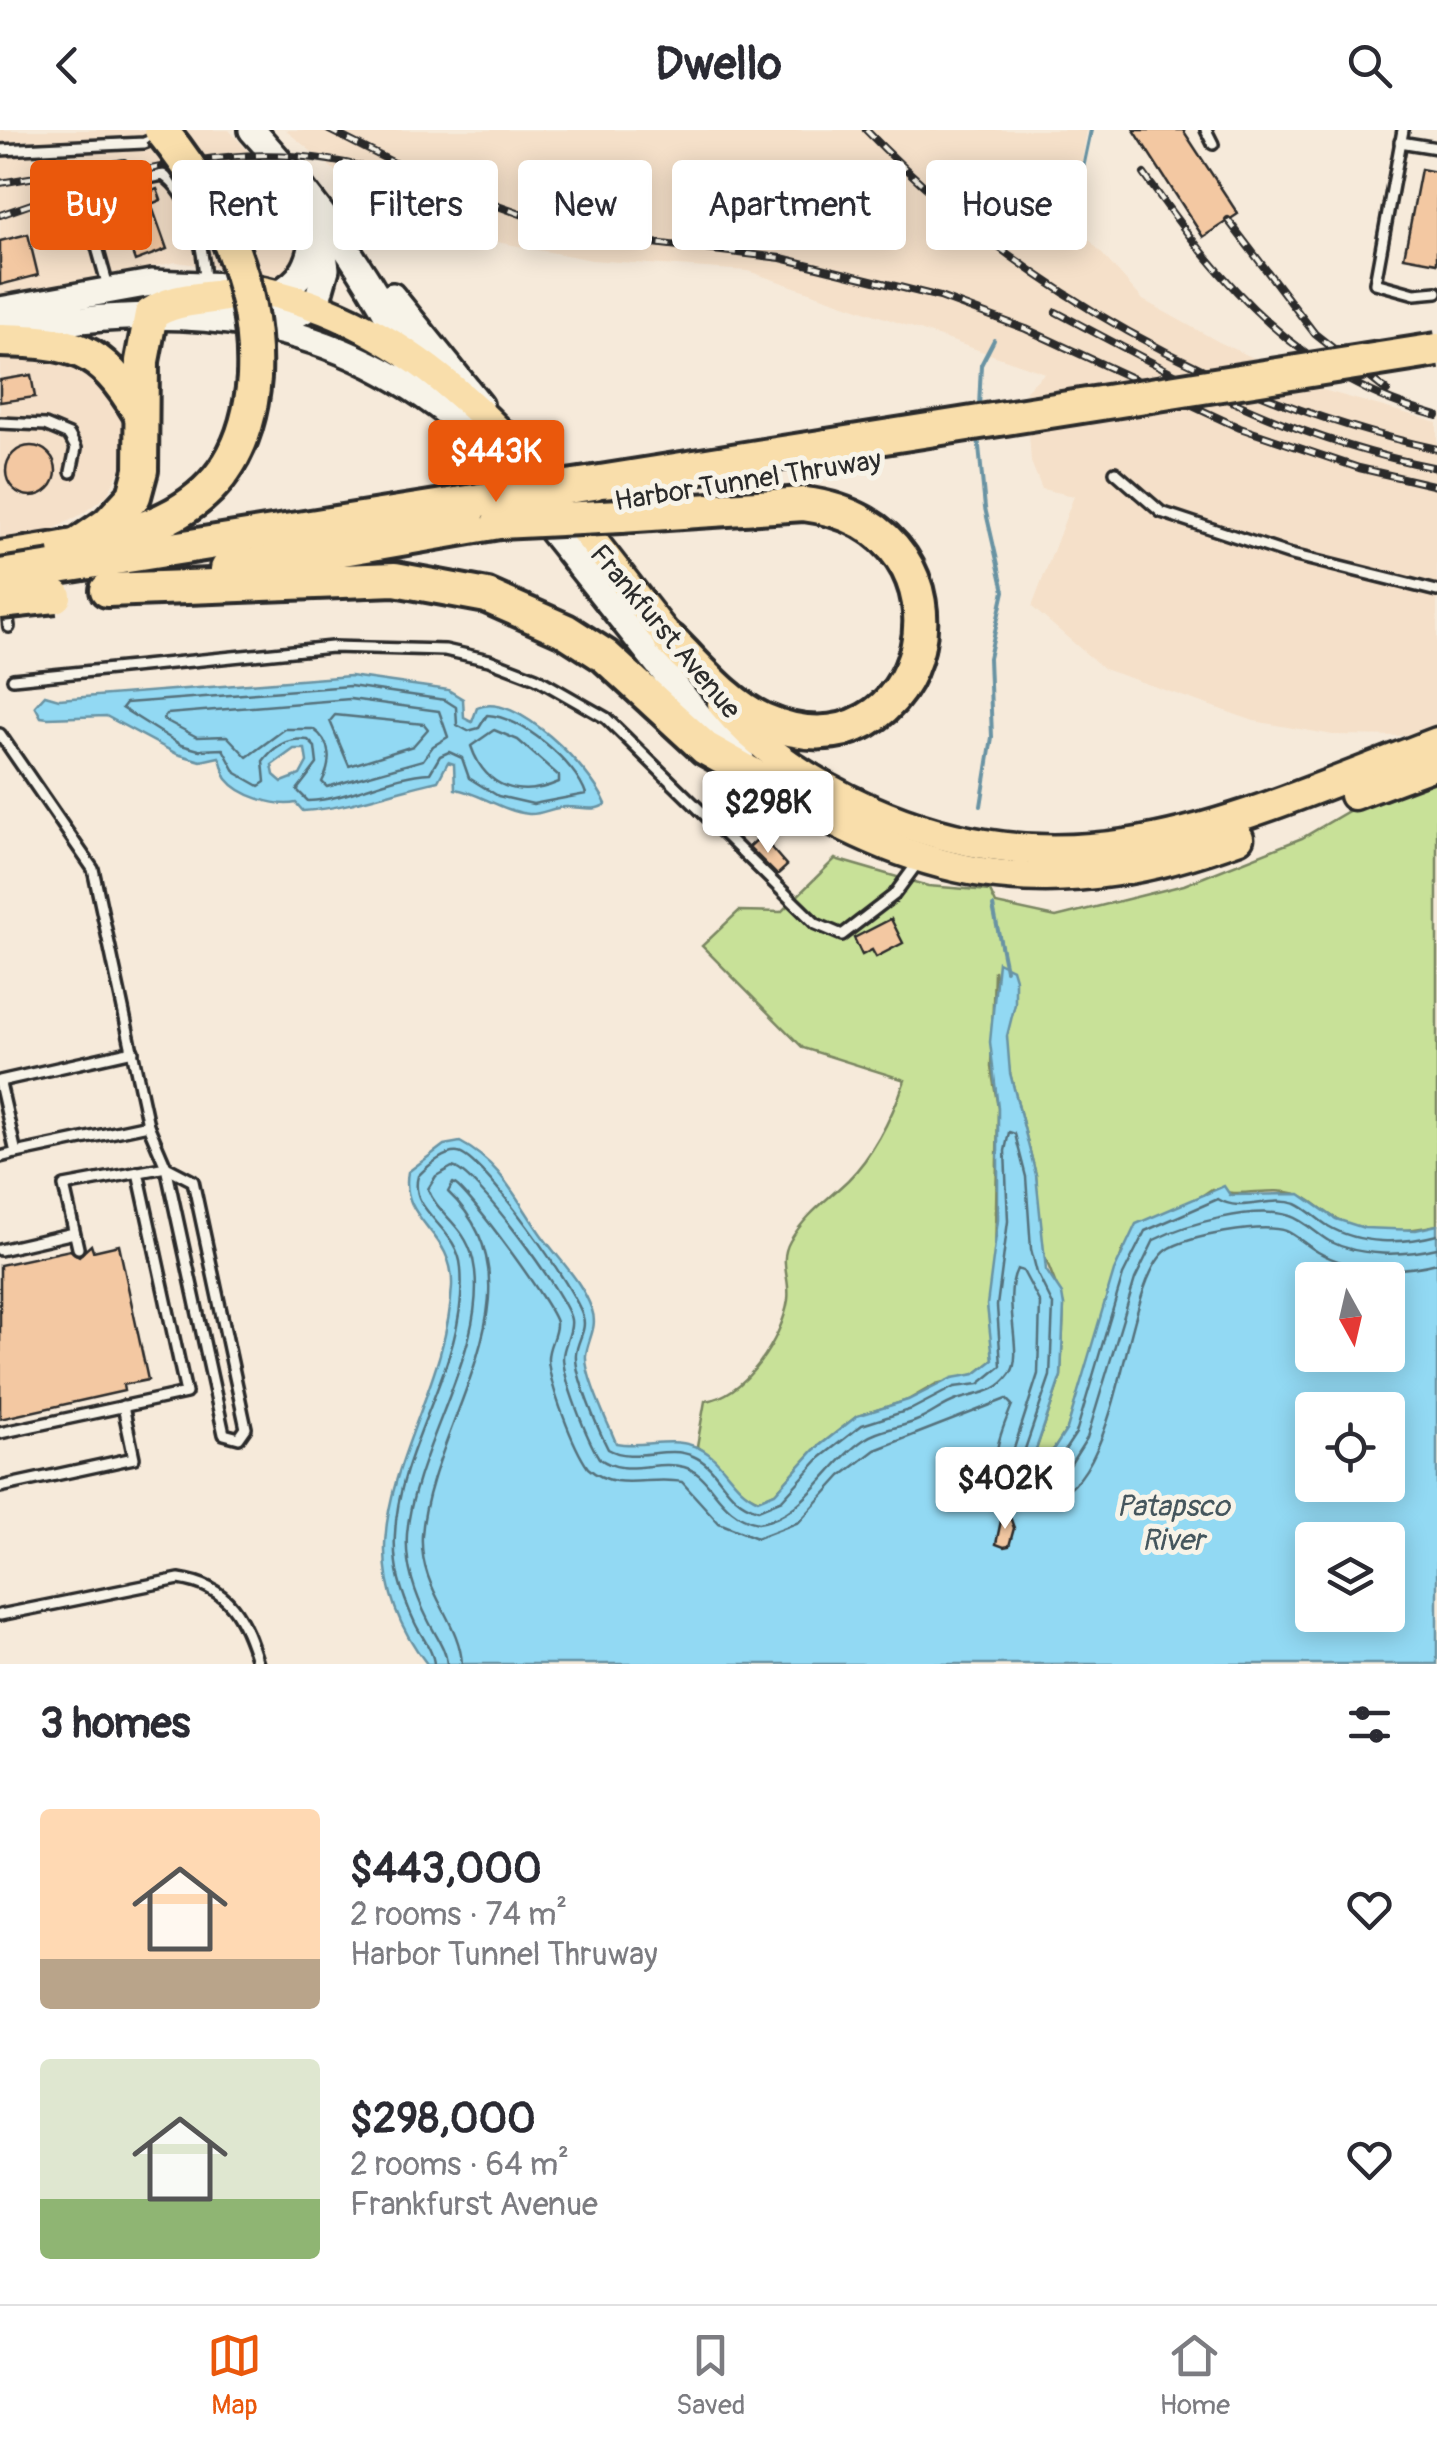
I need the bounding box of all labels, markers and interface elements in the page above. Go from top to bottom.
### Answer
text: Dwello [655,37,782,93]
icon: back [40,38,95,93]
icon: search [1342,38,1397,93]
chip: Buy [30,160,152,250]
chip: Rent [172,160,313,250]
chip: Filters [333,160,498,250]
chip: New [518,160,652,250]
chip: Apartment [672,160,906,250]
chip: House [926,160,1087,250]
pin: $443K [426,420,566,505]
text: $443K [450,432,542,472]
street label: Harbor Tunnel Thruway [612,443,884,519]
street label: Frankfurst Avenue [582,538,748,726]
pin: $298K [698,771,838,856]
text: $298K [724,783,812,823]
north arrow [1295,1262,1405,1372]
map controls [1295,1262,1405,1632]
button: locate [1295,1392,1405,1502]
pin: $402K [935,1447,1075,1532]
text: $402K [958,1459,1052,1499]
water label: Patapsco River [1116,1488,1232,1559]
button: layers [1295,1522,1405,1632]
icon: filters [1342,1697,1397,1752]
text: 3 homes [40,1698,190,1750]
text: $443,000 [350,1843,542,1895]
icon: home [120,1849,240,1969]
icon: heart [1342,1882,1397,1937]
text: 2 rooms · 74 m² [350,1895,567,1935]
text: Harbor Tunnel Thruway [350,1935,658,1975]
text: $298,000 [350,2093,536,2145]
icon: home [120,2099,240,2219]
icon: heart [1342,2132,1397,2187]
text: 2 rooms · 64 m² [350,2145,569,2185]
text: Frankfurst Avenue [350,2185,598,2225]
tab: Map [207,2328,262,2423]
tab: Saved [676,2328,745,2423]
tab: Home [1159,2328,1230,2423]

